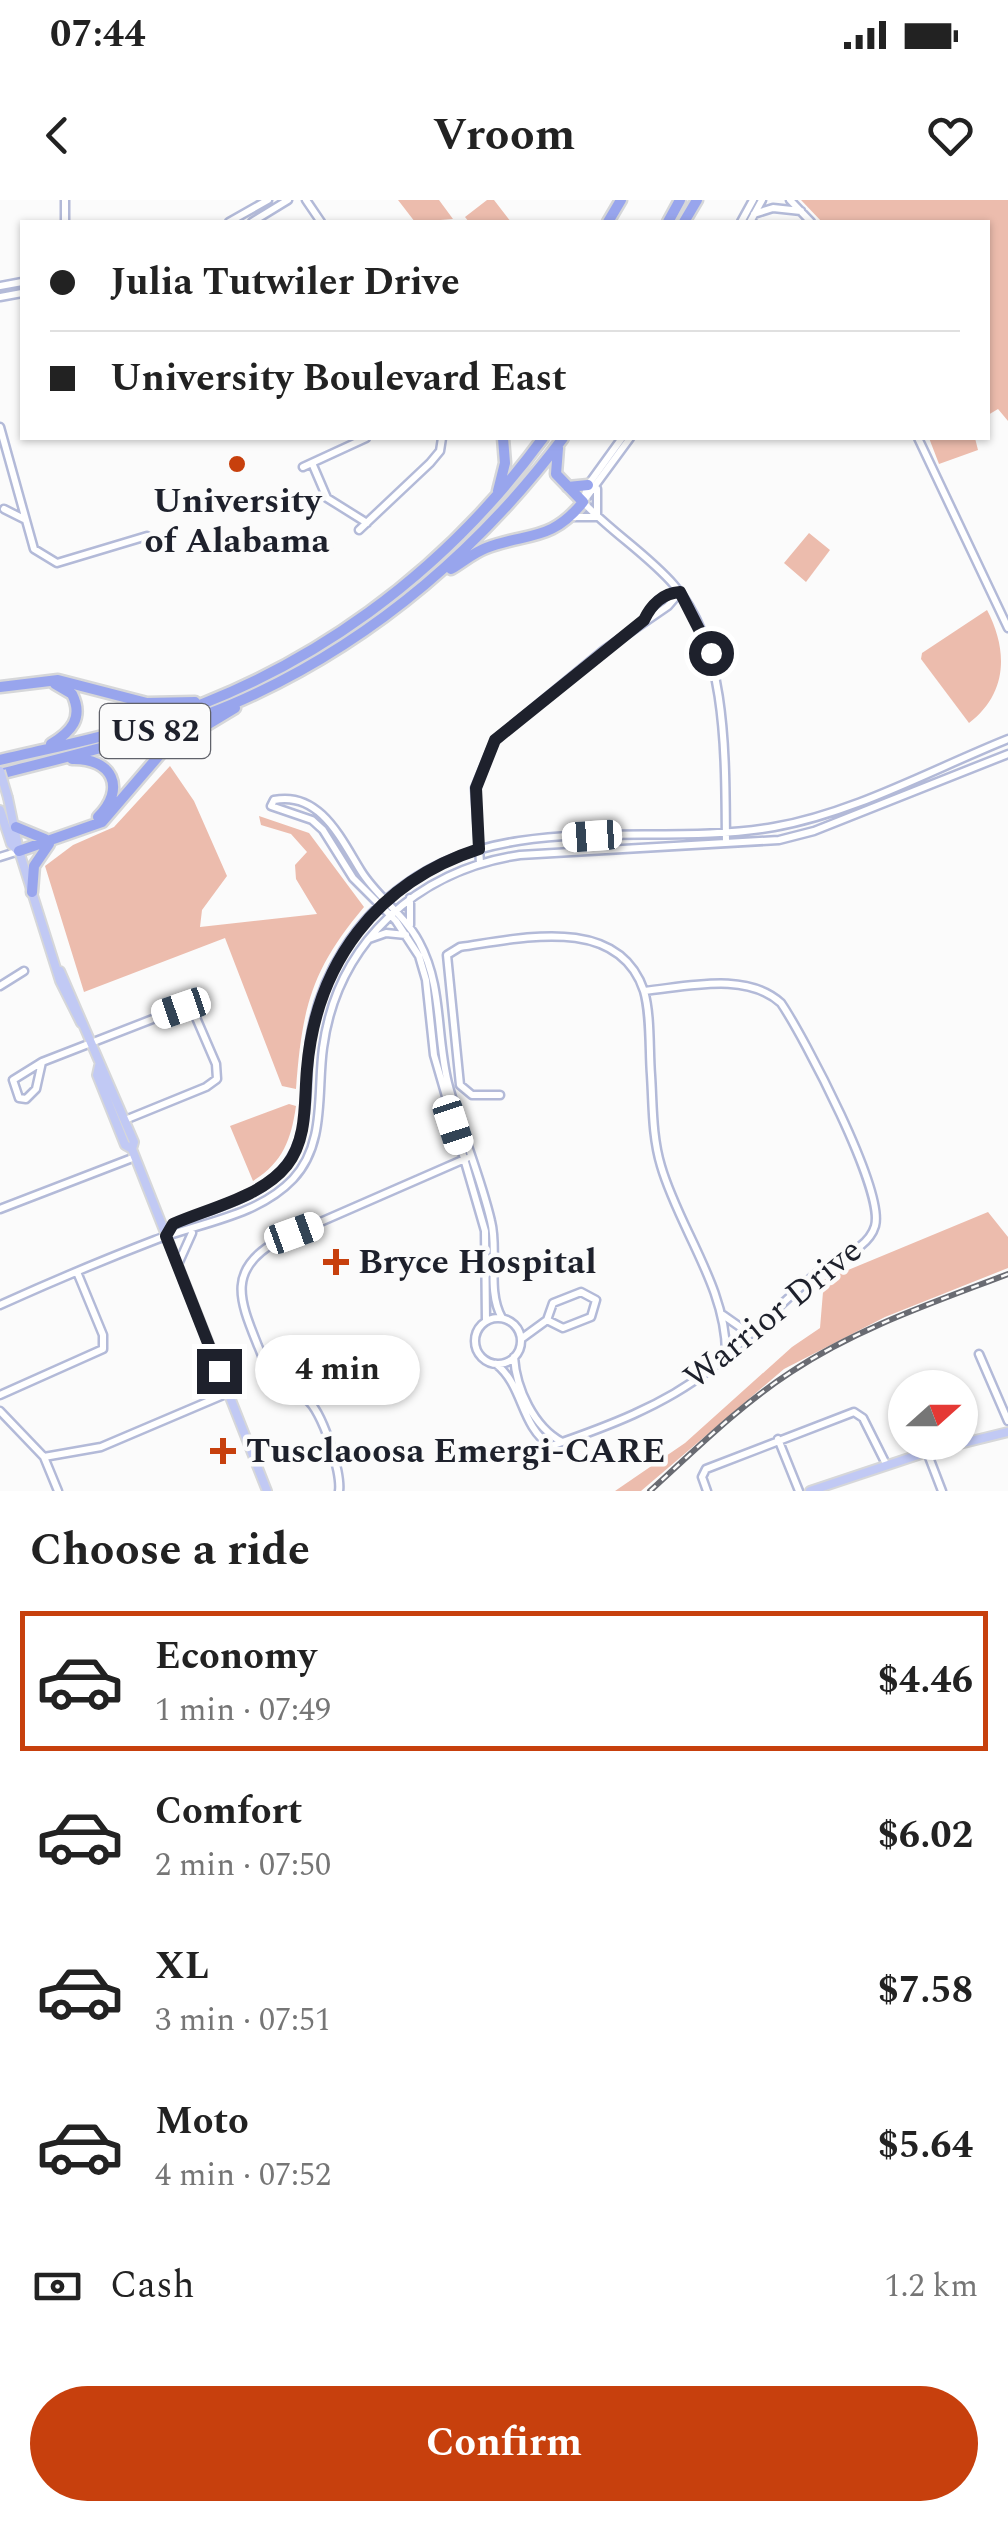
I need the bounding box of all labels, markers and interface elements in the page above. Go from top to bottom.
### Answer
text: 07:44 [50,6,145,64]
text: Vroom [433,101,575,170]
icon: back [30,108,85,163]
icon: heart [923,108,978,163]
text: Julia Tutwiler Drive [110,254,460,312]
text: University Boulevard East [110,350,567,408]
marker: University of Alabama [226,453,248,475]
place label: University of Alabama [145,475,329,568]
route start [689,631,734,676]
road number: US 82 [100,704,210,758]
car [561,819,623,853]
car [148,984,214,1032]
car [429,1092,477,1158]
car [261,1209,327,1257]
street label: Warrior Drive [672,1225,874,1403]
place label: Bryce Hospital [358,1236,597,1289]
marker: Bryce Hospital [323,1249,349,1275]
callout: 4 min [254,1336,419,1406]
text: 4 min [295,1345,380,1394]
route end [197,1349,242,1394]
north arrow [888,1370,978,1460]
map controls [888,1370,978,1460]
place label: Tusclaoosa Emergi-CARE [246,1425,666,1478]
marker: Tusclaoosa Emergi-CARE [210,1438,236,1464]
text: Choose a ride [30,1516,310,1585]
text: Economy [155,1628,316,1686]
icon: car [35,1636,125,1726]
text: $4.46 [878,1652,973,1710]
text: 1 min · 07:49 [155,1686,331,1735]
text: Comfort [155,1783,302,1841]
icon: car [35,1791,125,1881]
text: $6.02 [878,1807,973,1865]
text: 2 min · 07:50 [155,1841,331,1890]
text: XL [155,1938,209,1996]
icon: car [35,1946,125,2036]
text: $7.58 [878,1962,973,2020]
text: 3 min · 07:51 [155,1996,331,2045]
text: Moto [155,2093,249,2151]
icon: car [35,2101,125,2191]
text: $5.64 [878,2117,973,2175]
text: 4 min · 07:52 [155,2151,331,2200]
text: Cash [110,2257,195,2315]
icon: cash [30,2259,85,2314]
text: 1.2 km [885,2262,978,2311]
button: Confirm [30,2386,978,2501]

